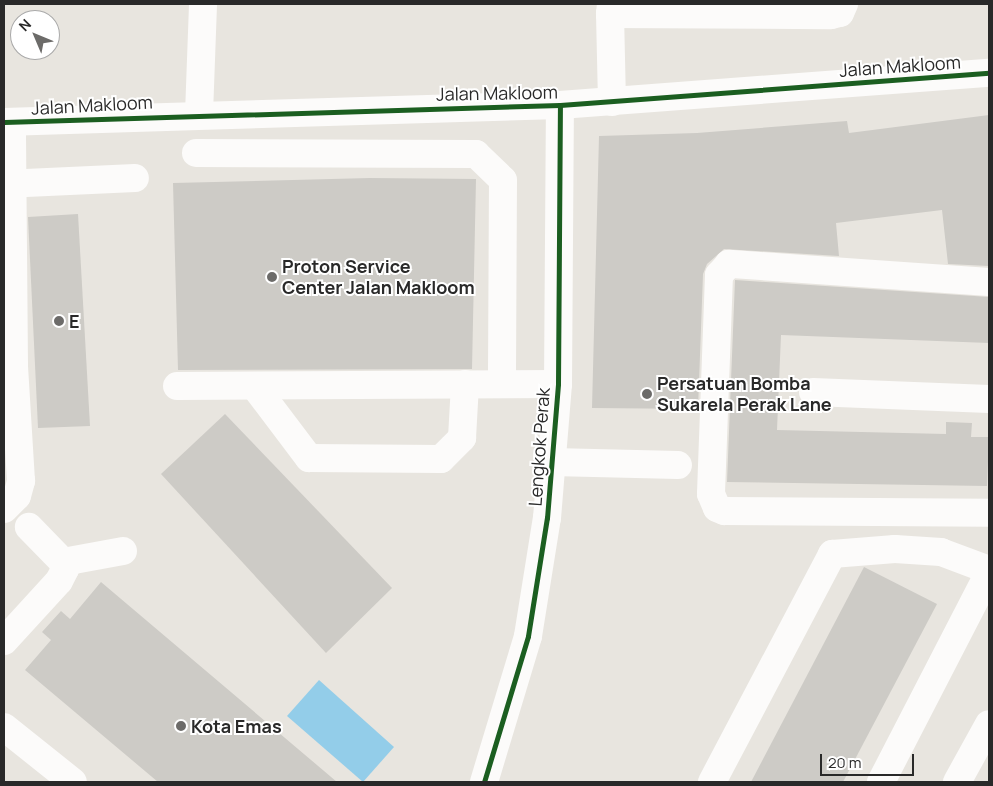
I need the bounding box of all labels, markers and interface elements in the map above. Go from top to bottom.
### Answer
north arrow [10,10,60,60]
text: N [14,14,35,35]
street label: Jalan Makloom [839,51,961,81]
street label: Jalan Makloom [436,81,558,105]
street label: Jalan Makloom [31,91,153,119]
place label: Proton Service Center Jalan Makloom [282,256,475,298]
marker: Proton Service Center Jalan Makloom [266,271,278,283]
place label: E [69,310,80,332]
marker: E [53,315,65,327]
place label: Persatuan Bomba Sukarela Perak Lane [657,373,832,416]
street label: Lengkok Perak [524,387,554,507]
marker: Persatuan Bomba Sukarela Perak Lane [641,388,653,400]
place label: Kota Emas [191,715,282,737]
marker: Kota Emas [175,720,187,732]
scale bar [823,744,917,776]
text: 20 m [828,752,861,773]

